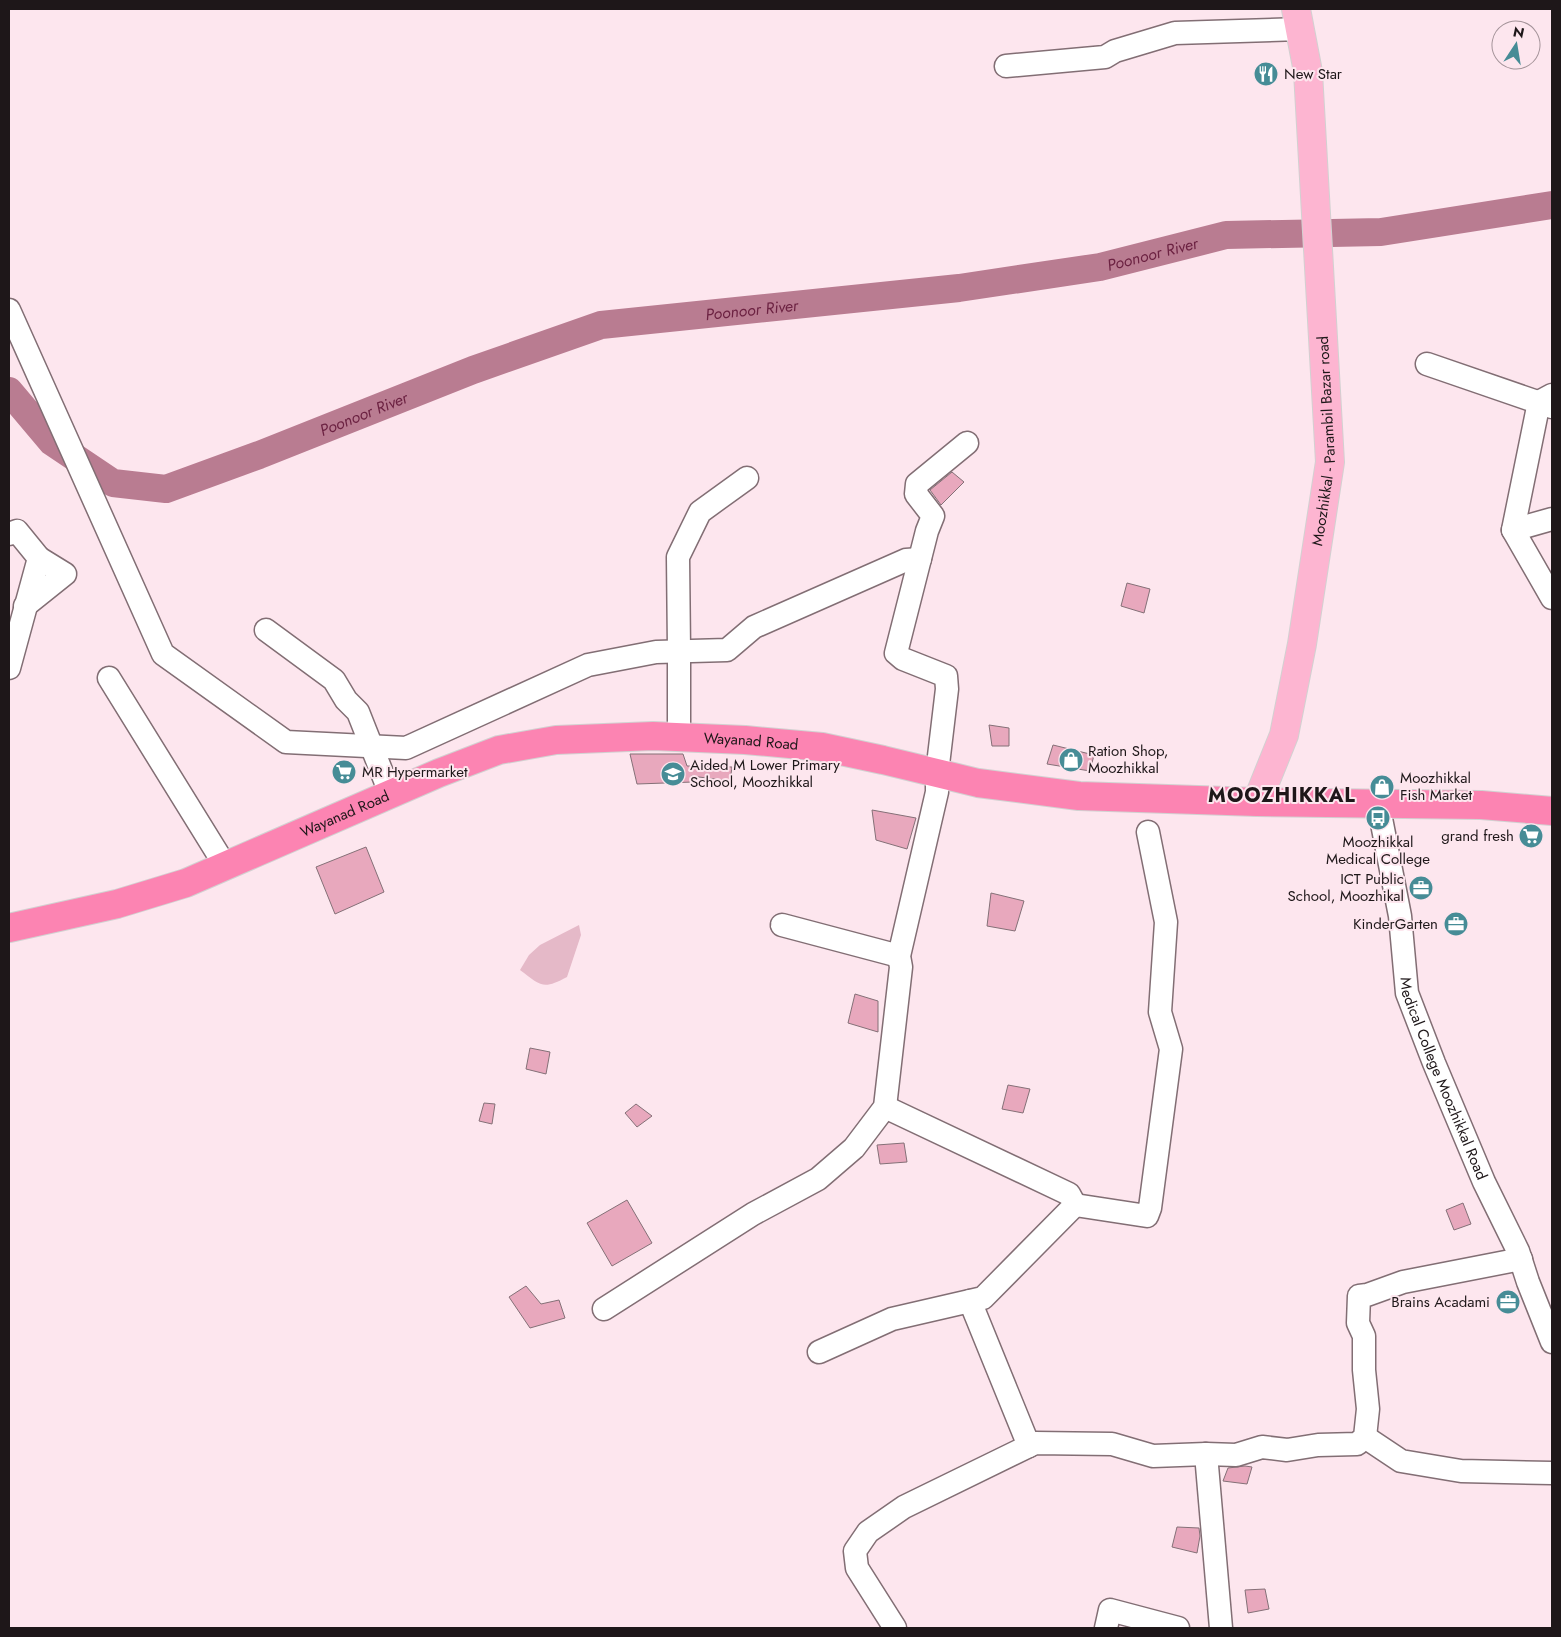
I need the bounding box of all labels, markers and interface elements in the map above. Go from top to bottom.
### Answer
north arrow [1491,20,1541,70]
text: N [1511,21,1526,43]
restaurant icon: New Star [1253,61,1279,87]
place label: New Star [1284,63,1343,85]
water label: Poonoor River [1104,231,1202,276]
water label: Poonoor River [704,293,801,326]
street label: Moozhikkal - Parambil Bazar road [1306,335,1341,547]
water label: Poonoor River [316,385,413,441]
street label: Wayanad Road [703,727,799,756]
place label: Ration Shop, Moozhikkal [1088,740,1168,779]
shop icon: Ration Shop, Moozhikkal [1058,747,1084,773]
place label: Aided M Lower Primary School, Moozhikkal [690,754,840,793]
supermarket icon: MR Hypermarket [331,759,357,785]
place label: MR Hypermarket [362,761,468,783]
school or university icon: Aided M Lower Primary School, Moozhikkal [660,761,686,787]
place label: Moozhikkal Fish Market [1400,767,1472,806]
shop icon: Moozhikkal Fish Market [1369,774,1395,800]
district label: MOOZHIKKAL [1208,781,1356,810]
street label: Wayanad Road [297,785,393,843]
bus stop icon: Moozhikkal Medical College [1365,805,1391,831]
supermarket icon: grand fresh [1518,823,1544,849]
place label: grand fresh [1441,825,1514,847]
place label: Moozhikkal Medical College [1326,831,1430,870]
place label: ICT Public School, Moozhikal [1288,868,1404,907]
office icon: ICT Public School, Moozhikal [1408,875,1434,901]
office icon: KinderGarten [1443,911,1469,937]
place label: KinderGarten [1353,913,1438,935]
street label: Medical College Moozhikkal Road [1395,976,1493,1183]
office icon: Brains Acadami [1495,1289,1521,1315]
place label: Brains Acadami [1391,1291,1490,1313]

